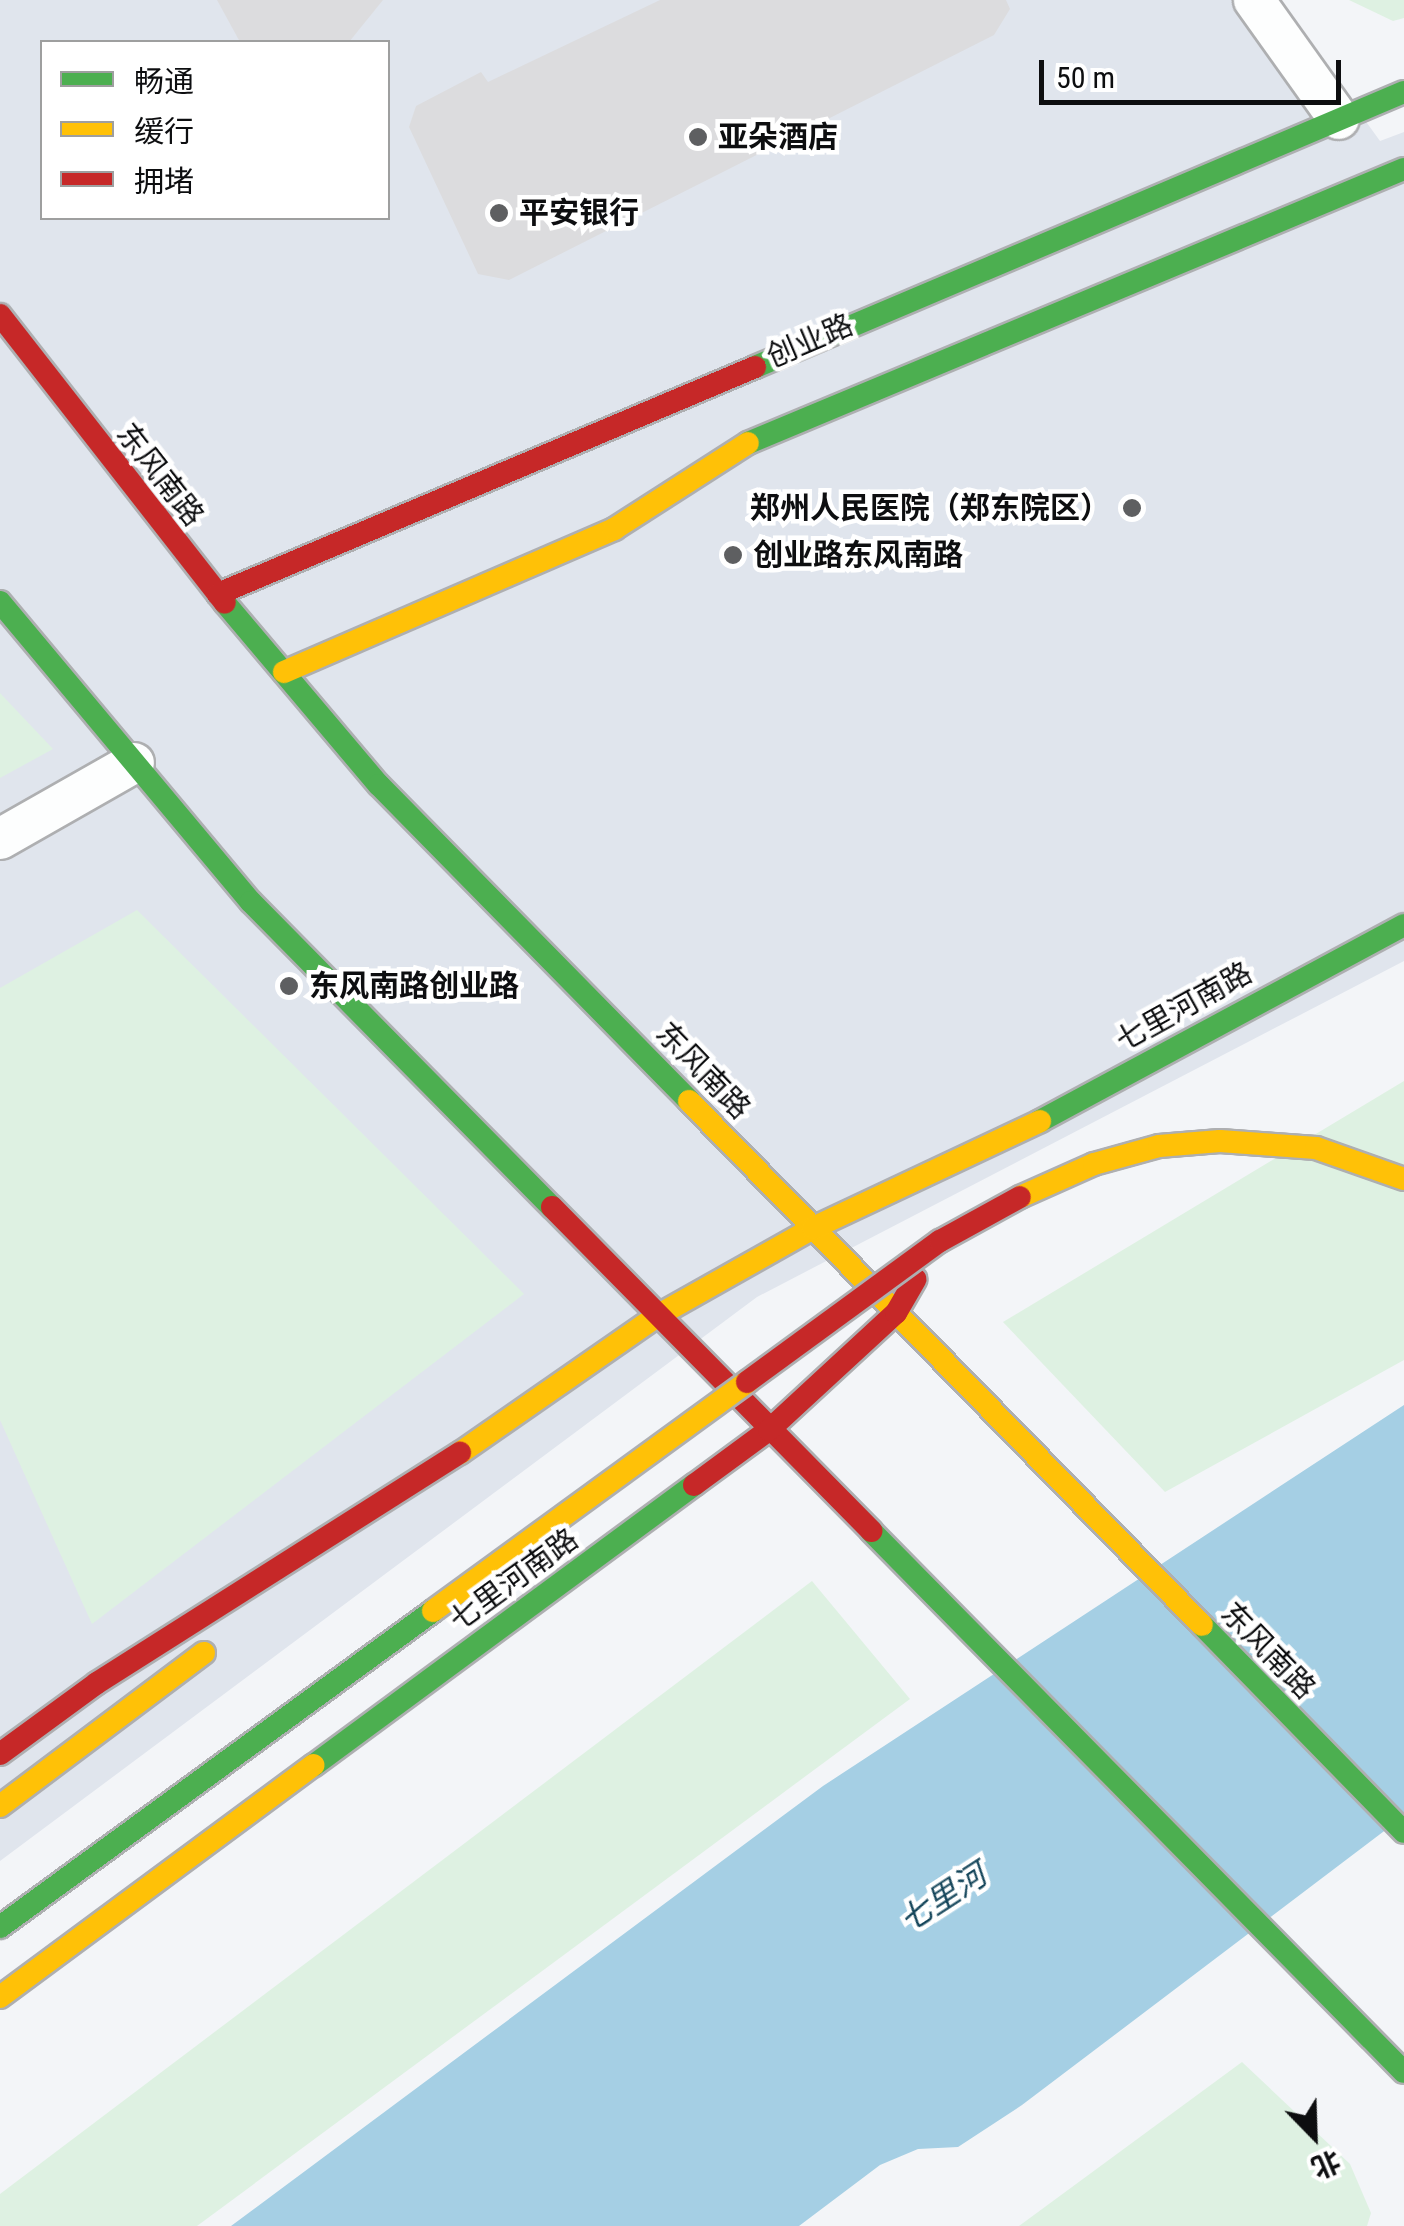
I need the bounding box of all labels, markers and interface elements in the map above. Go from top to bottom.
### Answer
legend [40,40,390,220]
scale bar [1044,40,1346,102]
text: 50 m [1056,60,1115,95]
text: 畅通 [134,64,194,99]
text: 缓行 [134,114,194,149]
place label: 亚朵酒店 [718,119,838,155]
marker: 亚朵酒店 [687,126,709,148]
text: 拥堵 [134,164,194,199]
place label: 平安银行 [519,195,639,231]
marker: 平安银行 [488,202,510,224]
street label: 创业路 [762,307,858,375]
street label: 东风南路 [109,417,211,533]
place label: 郑州人民医院（郑东院区） [750,490,1110,526]
marker: 郑州人民医院（郑东院区） [1119,495,1145,521]
place label: 创业路东风南路 [753,537,963,573]
marker: 创业路东风南路 [722,544,744,566]
street label: 七里河南路 [1110,955,1258,1059]
place label: 东风南路创业路 [309,968,519,1004]
marker: 东风南路创业路 [278,975,300,997]
street label: 东风南路 [648,1015,758,1127]
street label: 七里河南路 [443,1521,585,1639]
street label: 东风南路 [1213,1595,1323,1707]
water label: 七里河 [892,1856,994,1940]
north arrow [1264,2086,1364,2186]
text: 北 [1307,2143,1345,2185]

